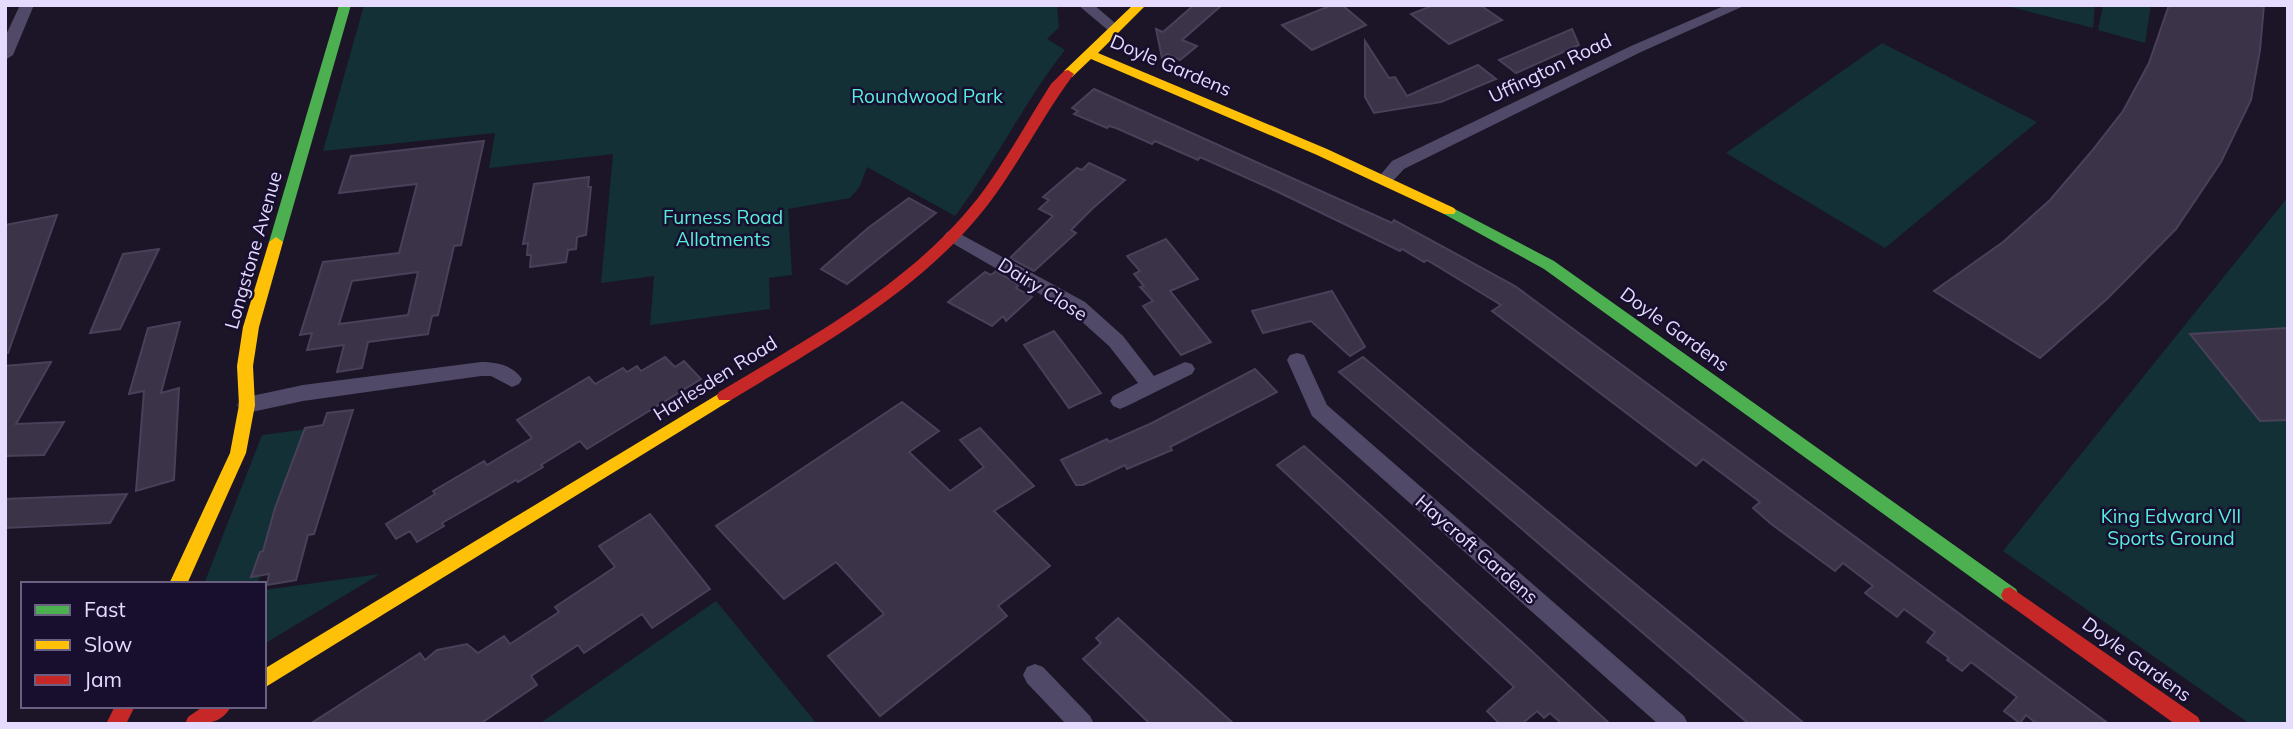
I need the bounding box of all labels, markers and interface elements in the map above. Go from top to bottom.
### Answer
street label: Uffington Road [1485,28,1615,108]
street label: Doyle Gardens [1107,29,1235,101]
park label: Roundwood Park [851,84,1003,108]
street label: Longstone Avenue [219,168,287,332]
park label: Furness Road Allotments [663,205,783,251]
street label: Dairy Close [994,252,1092,326]
street label: Doyle Gardens [1616,281,1734,377]
street label: Harlesden Road [649,330,781,426]
street label: Haycroft Gardens [1411,489,1543,609]
park label: King Edward VII Sports Ground [2101,504,2241,550]
legend [21,582,266,708]
text: Fast [84,596,126,622]
street label: Doyle Gardens [2078,611,2196,707]
text: Slow [84,631,132,657]
text: Jam [84,666,122,692]

